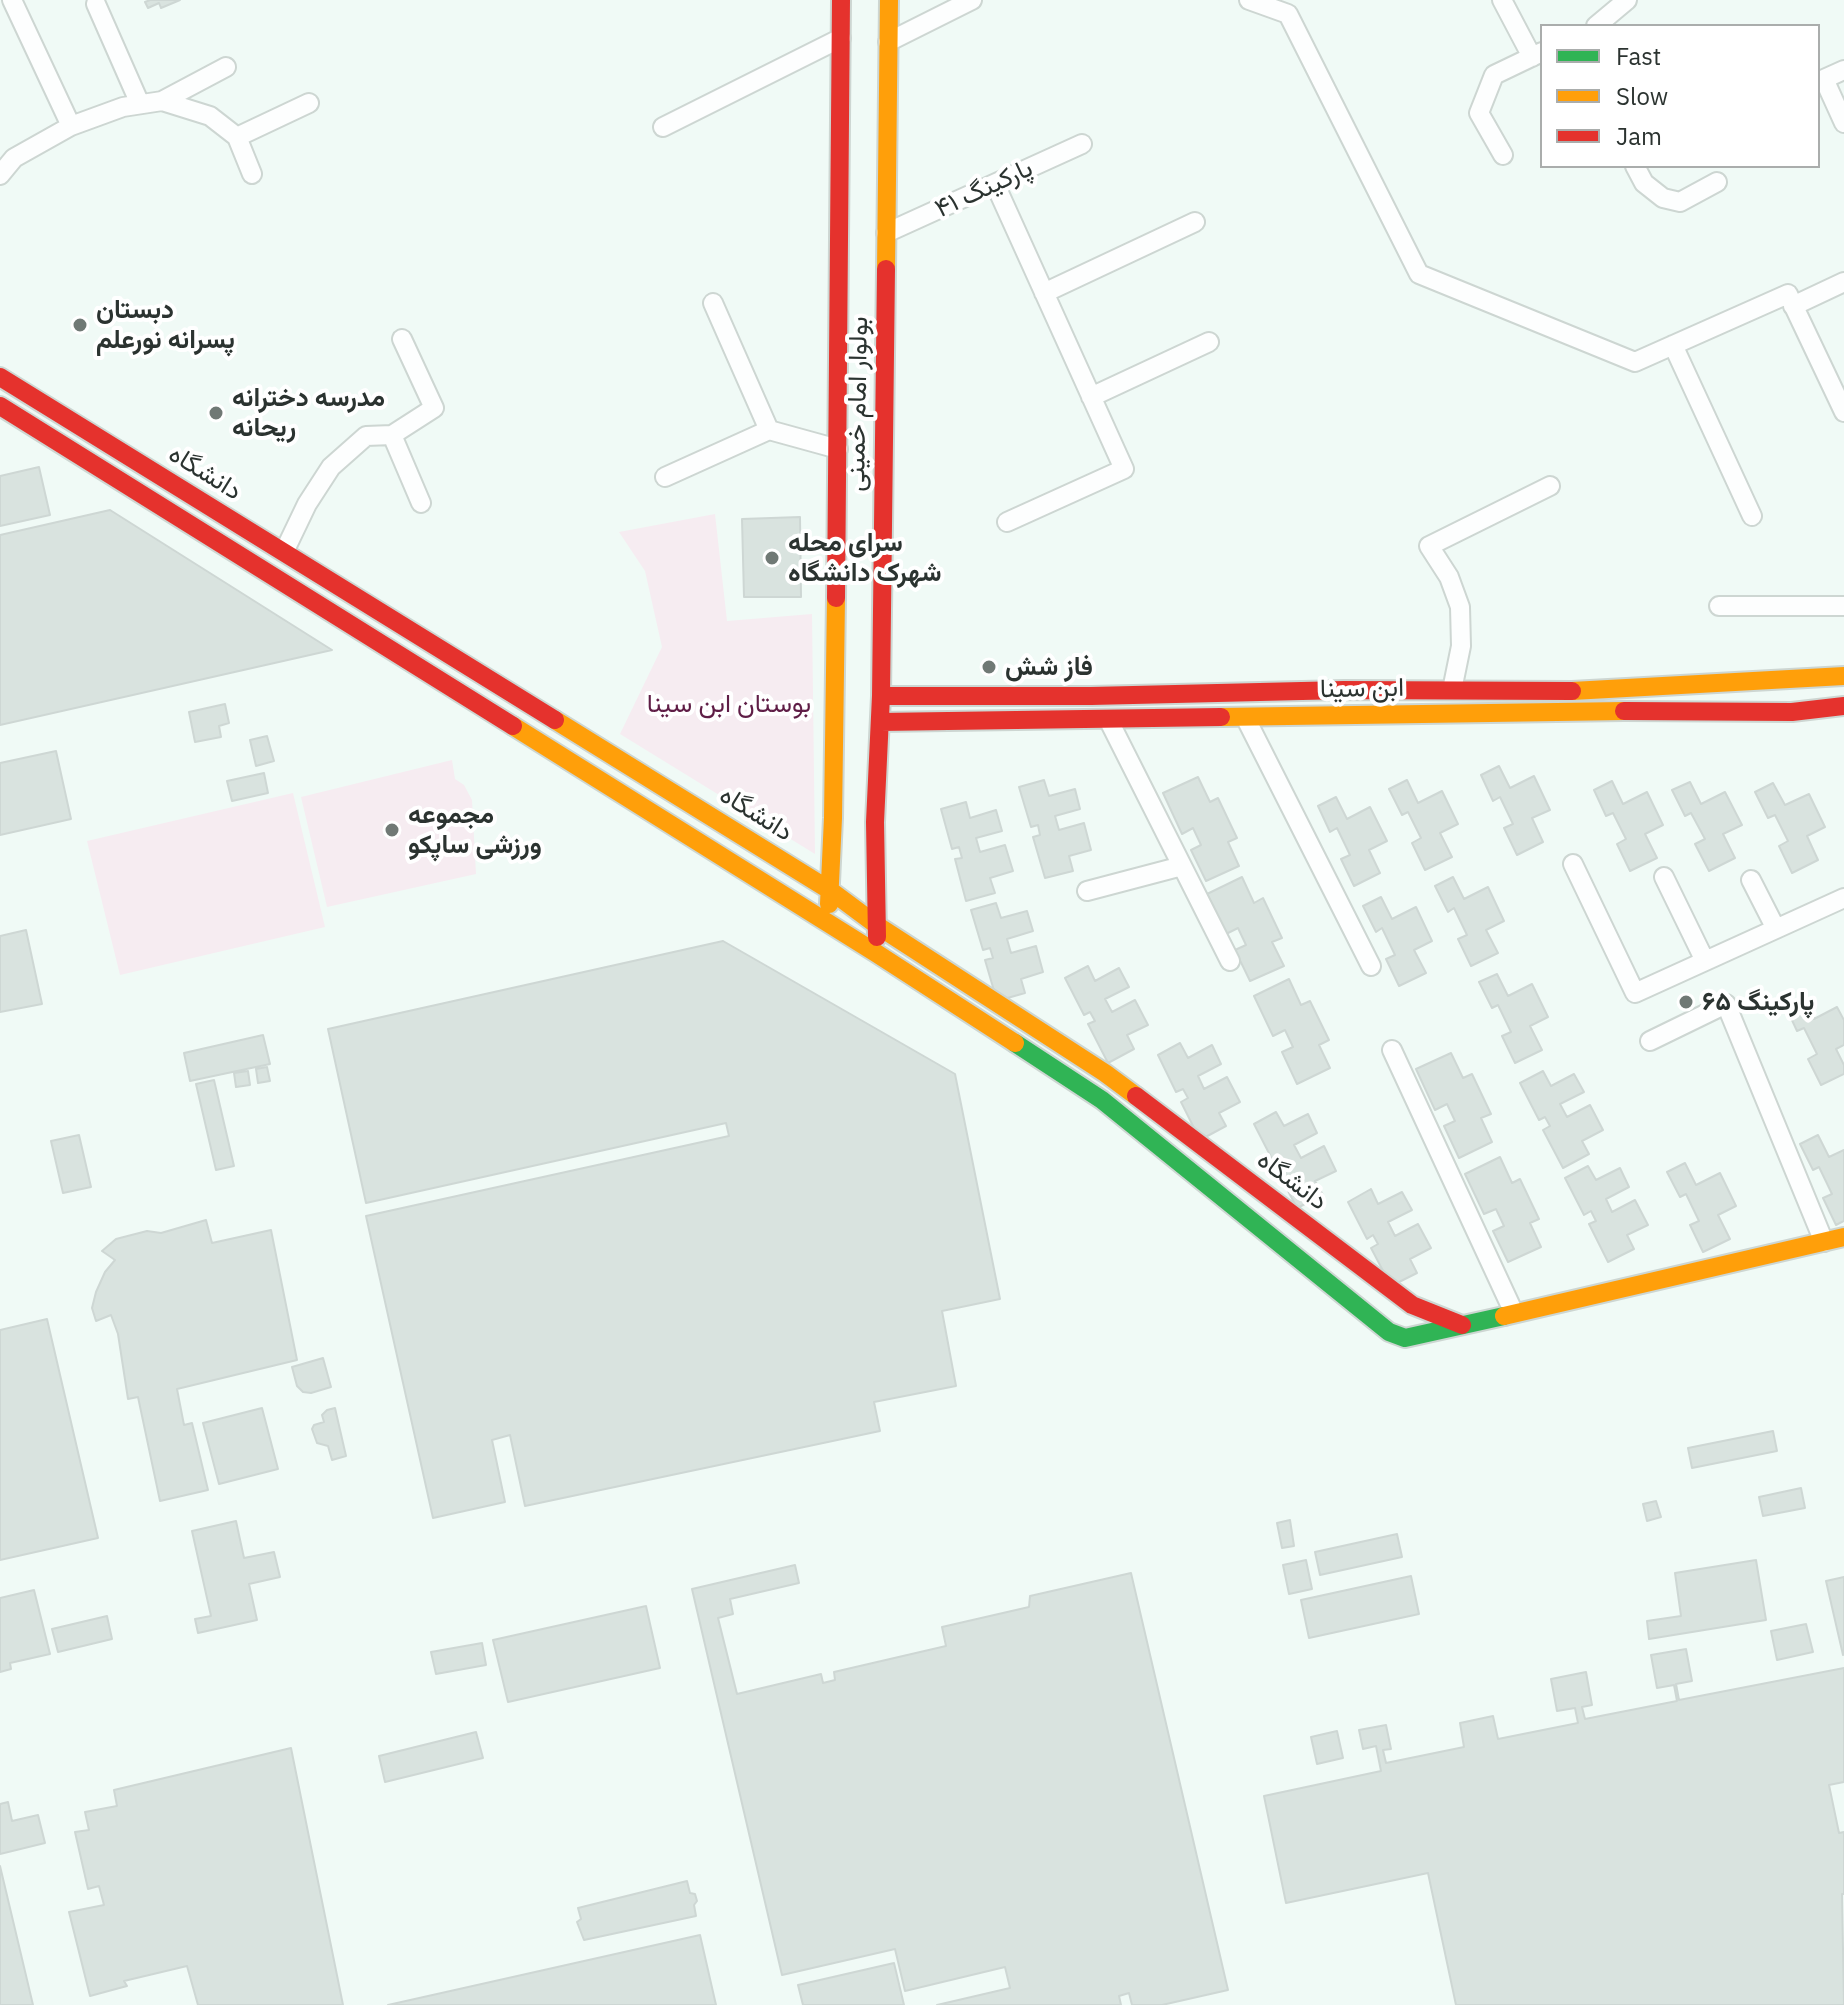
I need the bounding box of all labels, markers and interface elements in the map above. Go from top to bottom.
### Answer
legend [1540,24,1820,168]
text: Fast [1616,40,1661,72]
text: Slow [1616,80,1668,112]
text: Jam [1616,120,1662,152]
street label: پارکینگ ۴۱ [930,153,1038,225]
place label: دبستان پسرانه نورعلم [96,294,235,356]
marker: دبستان پسرانه نورعلم [71,316,89,334]
street label: بولوار امام خمینی [841,316,875,492]
place label: مدرسه دخترانه ریحانه [232,382,385,444]
marker: مدرسه دخترانه ریحانه [207,404,225,422]
street label: دانشگاه [163,439,247,507]
place label: سرای محله شهرک دانشگاه [788,527,941,588]
marker: سرای محله شهرک دانشگاه [763,549,781,567]
place label: فاز شش [1005,651,1093,683]
marker: فاز شش [980,658,998,676]
street label: ابن سینا [1320,673,1404,705]
park label: بوستان ابن سینا [647,688,811,720]
street label: دانشگاه [714,780,798,848]
place label: مجموعه ورزشی ساپکو [408,799,542,860]
marker: مجموعه ورزشی ساپکو [383,821,401,839]
place label: پارکینگ ۶۵ [1702,986,1814,1018]
marker: پارکینگ ۶۵ [1677,993,1695,1011]
street label: دانشگاه [1251,1144,1333,1218]

